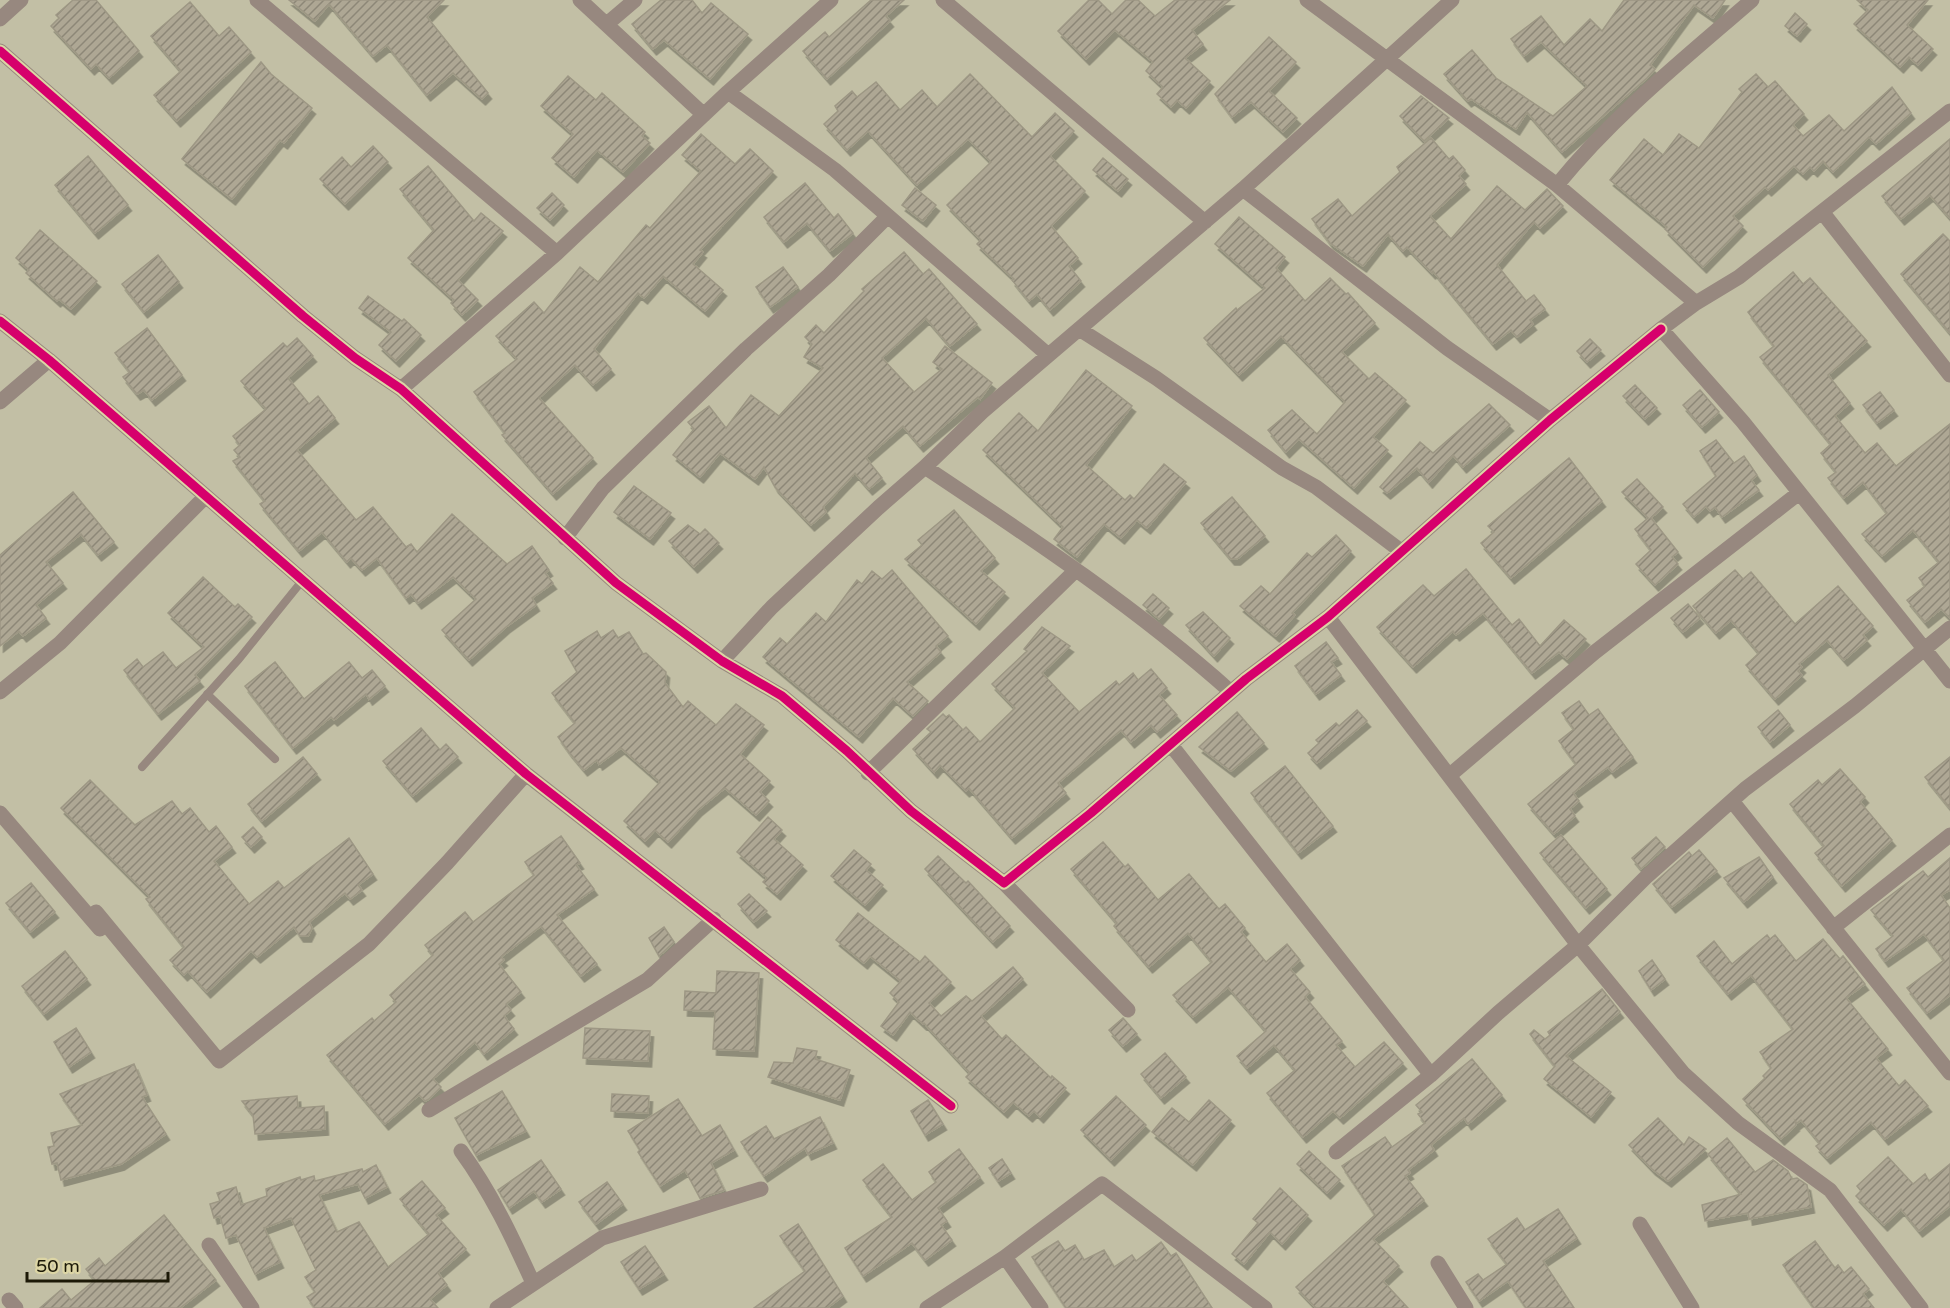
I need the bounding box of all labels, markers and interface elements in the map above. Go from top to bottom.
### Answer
scale bar [27,1245,168,1283]
text: 50 m [36,1255,80,1277]

